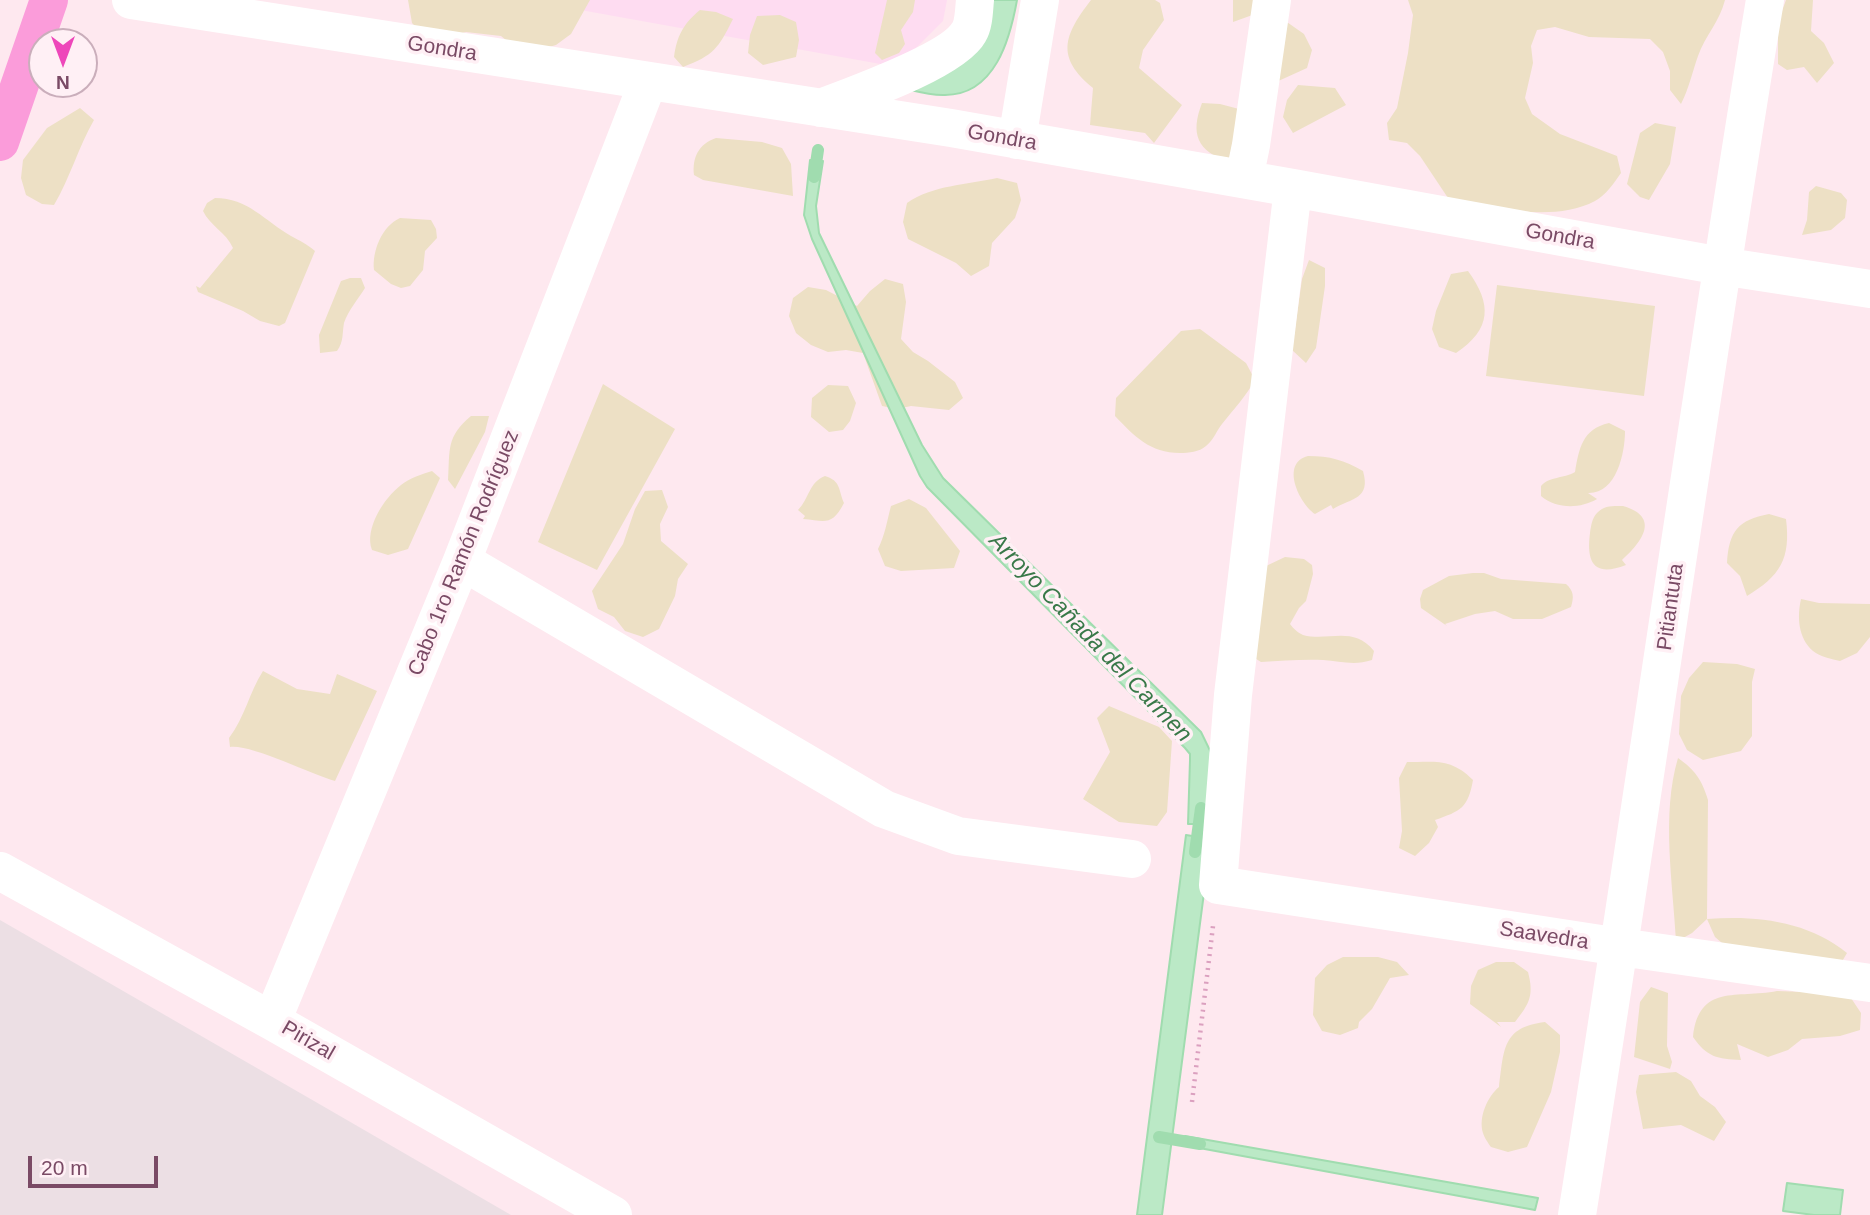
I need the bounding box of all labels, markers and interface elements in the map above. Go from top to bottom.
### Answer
north arrow [28,28,98,98]
street label: Gondra [405,31,479,67]
text: N [56,72,70,93]
street label: Gondra [965,120,1039,156]
street label: Gondra [1523,219,1597,255]
street label: Cabo 1ro Ramón Rodríguez [403,427,525,679]
water label: Arroyo Cañada del Carmen [983,528,1197,748]
street label: Pitiantuta [1652,562,1690,652]
street label: Saavedra [1498,917,1590,955]
street label: Pirizal [277,1016,339,1066]
scale bar [32,1142,161,1186]
text: 20 m [41,1156,88,1179]

